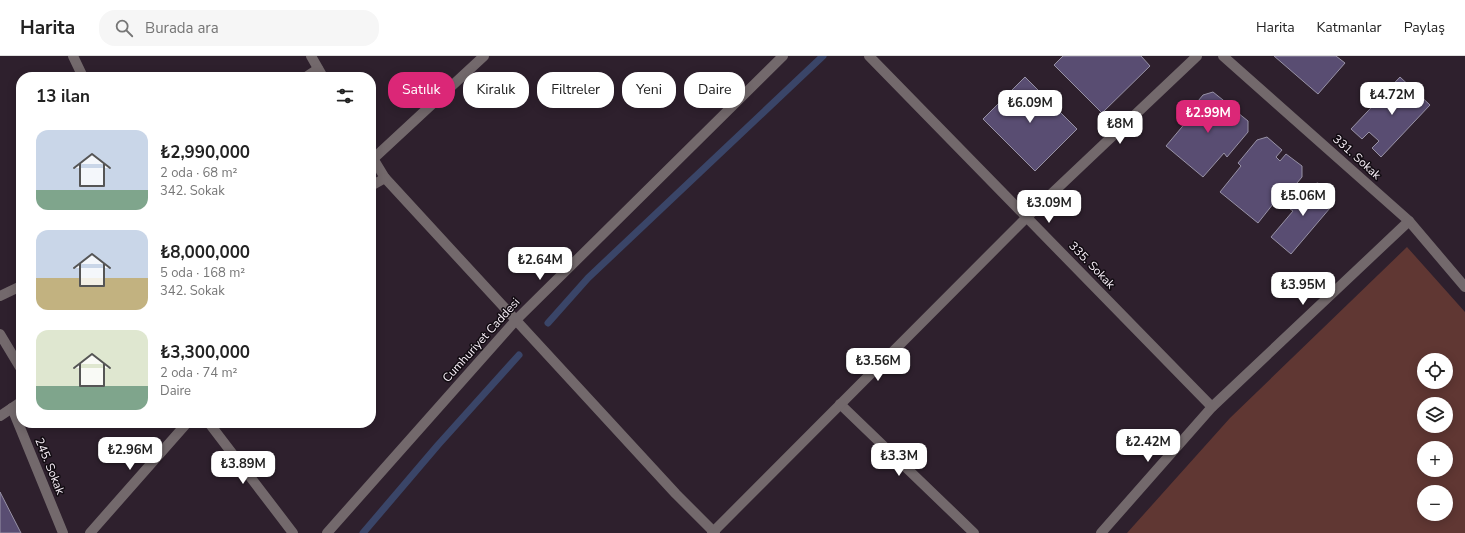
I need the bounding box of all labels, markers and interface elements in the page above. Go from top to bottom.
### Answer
search box [99,10,379,46]
text: Harita [20,15,75,41]
icon: search [113,17,135,39]
text: Burada ara [145,18,219,38]
text: Harita [1256,18,1295,37]
text: Katmanlar [1317,18,1382,37]
text: Paylaş [1404,18,1445,37]
chip: Satılık [388,72,455,108]
chip: Kiralık [463,72,529,108]
chip: Filtreler [537,72,614,108]
chip: Yeni [622,72,676,108]
chip: Daire [684,72,745,108]
pin: ₺4.72M [1359,82,1425,116]
text: 13 ilan [36,85,90,108]
icon: filters [334,85,356,107]
text: ₺4.72M [1369,86,1415,104]
pin: ₺6.09M [997,90,1063,124]
text: ₺6.09M [1007,94,1053,112]
pin: ₺2.99M [1175,100,1241,134]
text: ₺2.99M [1185,104,1231,122]
pin: ₺8M [1101,111,1139,145]
text: ₺8M [1107,115,1133,133]
street label: 331. Sokak [1329,131,1385,184]
text: ₺2,990,000 [160,141,250,164]
icon: home [68,146,116,194]
text: 2 oda · 68 m² [160,164,238,182]
text: 342. Sokak [160,182,225,200]
pin: ₺5.06M [1270,183,1336,217]
text: ₺5.06M [1280,187,1326,205]
pin: ₺3.09M [1016,190,1082,224]
text: ₺3.09M [1026,194,1072,212]
street label: 335. Sokak [1065,238,1119,293]
text: ₺8,000,000 [160,241,250,264]
icon: home [68,246,116,294]
pin: ₺2.64M [507,247,573,281]
text: ₺2.64M [517,251,563,269]
text: 5 oda · 168 m² [160,264,245,282]
pin: ₺3.95M [1270,272,1336,306]
text: ₺3.95M [1280,276,1326,294]
text: 342. Sokak [160,282,225,300]
street label: Cumhuriyet Caddesi [439,294,523,386]
text: ₺3,300,000 [160,341,250,364]
icon: home [68,346,116,394]
pin: ₺3.56M [845,348,911,382]
text: ₺3.56M [855,352,901,370]
map controls [1417,353,1453,521]
button: locate [1417,353,1453,389]
text: 2 oda · 74 m² [160,364,238,382]
text: Daire [160,382,191,400]
button: layers [1417,397,1453,433]
pin: ₺2.42M [1115,429,1181,463]
text: ₺2.42M [1125,433,1171,451]
street label: 245. Sokak [31,435,69,498]
pin: ₺2.96M [97,437,163,471]
text: ₺2.96M [107,441,153,459]
button: + [1417,441,1453,477]
pin: ₺3.3M [871,443,927,477]
text: ₺3.3M [880,447,918,465]
pin: ₺3.89M [210,451,276,485]
text: ₺3.89M [220,455,266,473]
button: − [1417,485,1453,521]

